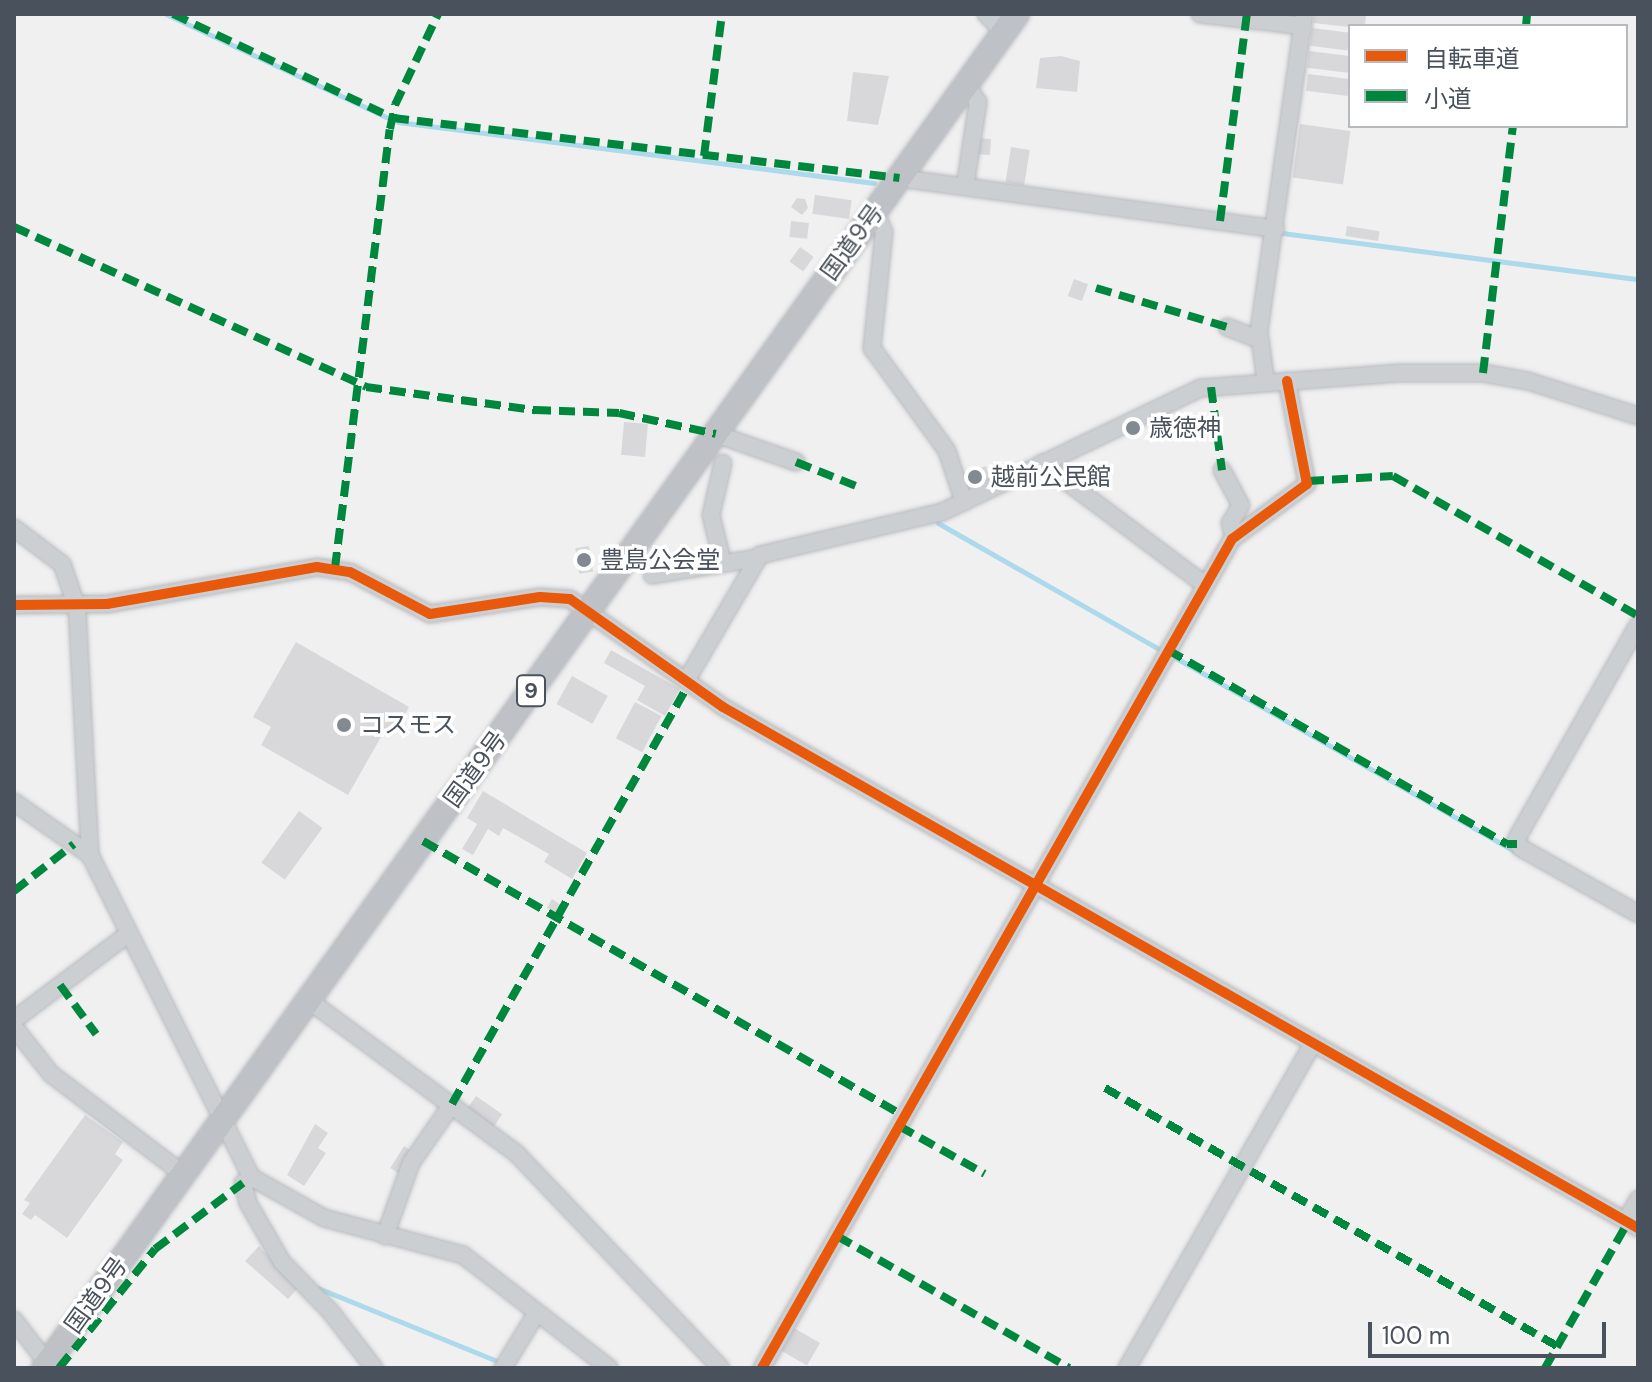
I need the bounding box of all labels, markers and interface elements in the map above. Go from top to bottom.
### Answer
legend [1348,24,1628,128]
text: 自転車道 [1424,43,1520,74]
text: 小道 [1424,83,1472,114]
street label: 国道9号 [815,198,889,286]
place label: 歳徳神 [1149,414,1221,442]
marker: 歳徳神 [1124,419,1142,437]
place label: 越前公民館 [991,463,1111,491]
marker: 越前公民館 [966,468,984,486]
place label: 豊島公会堂 [600,546,720,574]
marker: 豊島公会堂 [575,551,593,569]
road number: 9 [515,673,547,709]
place label: コスモス [360,711,456,739]
marker: コスモス [335,716,353,734]
street label: 国道9号 [438,725,512,813]
street label: 国道9号 [59,1251,133,1339]
scale bar [1372,1306,1610,1356]
text: 100 m [1382,1320,1450,1351]

